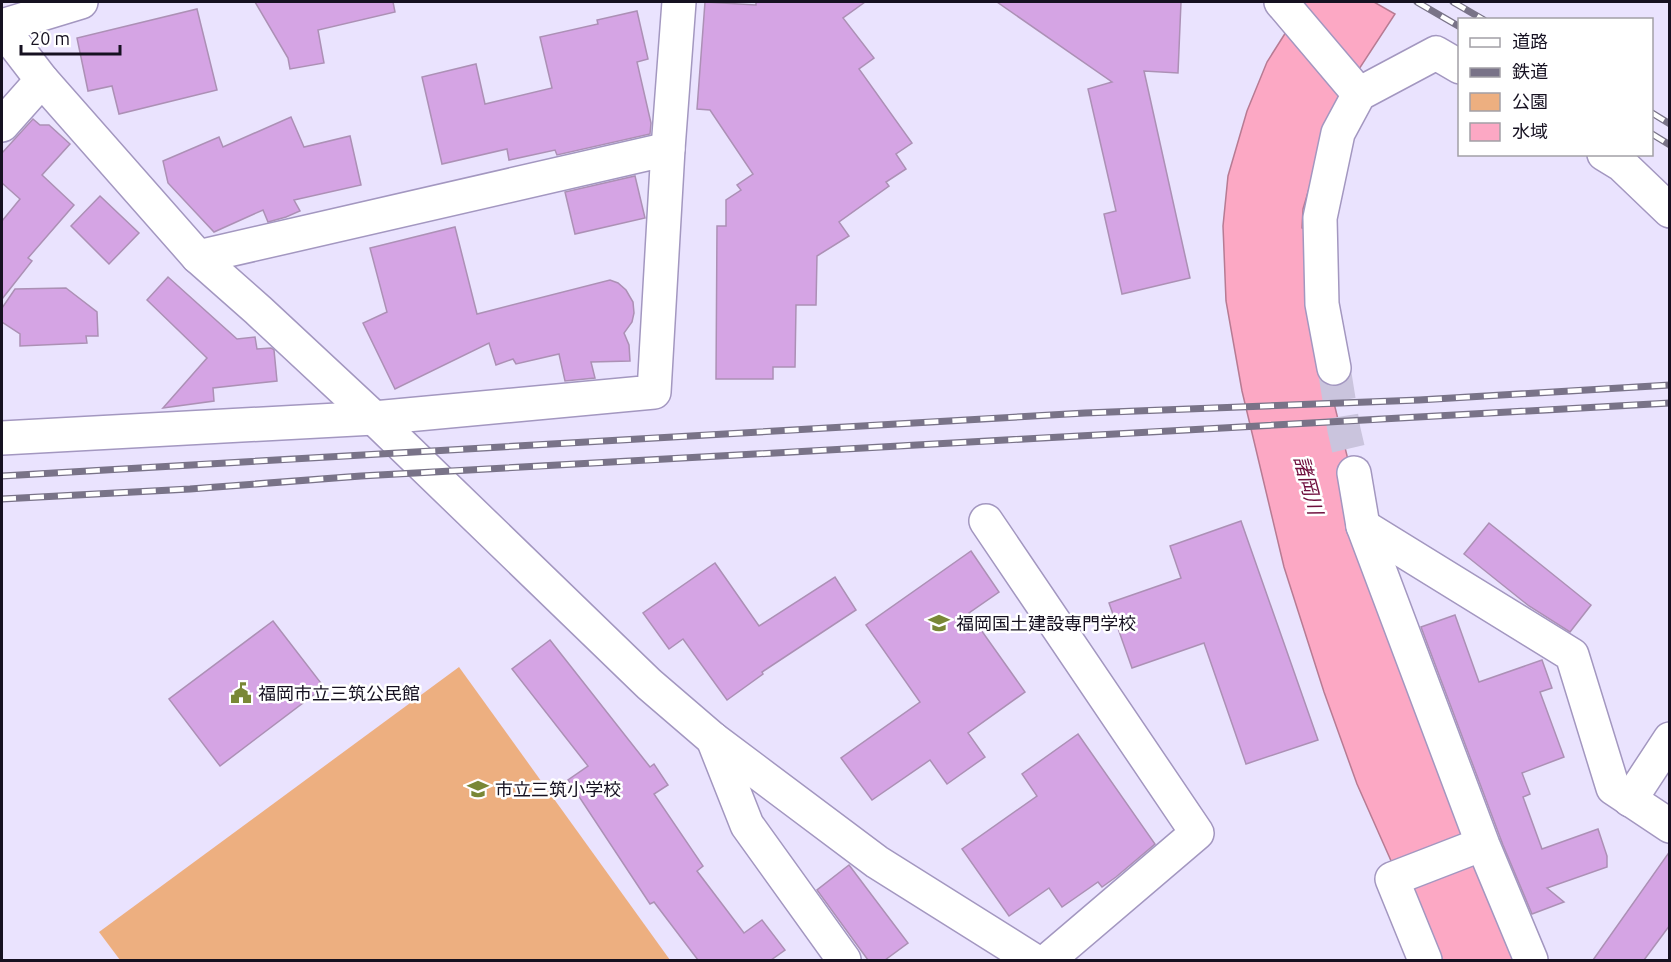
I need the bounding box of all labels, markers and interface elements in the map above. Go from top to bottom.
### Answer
scale bar [21,18,120,56]
legend [1458,18,1653,156]
text: 20 m [30,28,70,48]
text: 道路 [1512,31,1548,51]
text: 鉄道 [1512,61,1548,81]
text: 公園 [1512,91,1548,111]
text: 水域 [1512,121,1548,141]
water label: 諸岡川 [1290,453,1328,519]
school or university icon: 福岡国土建設専門学校 [927,611,951,635]
place label: 福岡国土建設専門学校 [956,613,1136,633]
public building icon: 福岡市立三筑公民館 [229,681,253,705]
place label: 福岡市立三筑公民館 [258,683,420,703]
school or university icon: 市立三筑小学校 [466,777,490,801]
place label: 市立三筑小学校 [495,779,621,799]

